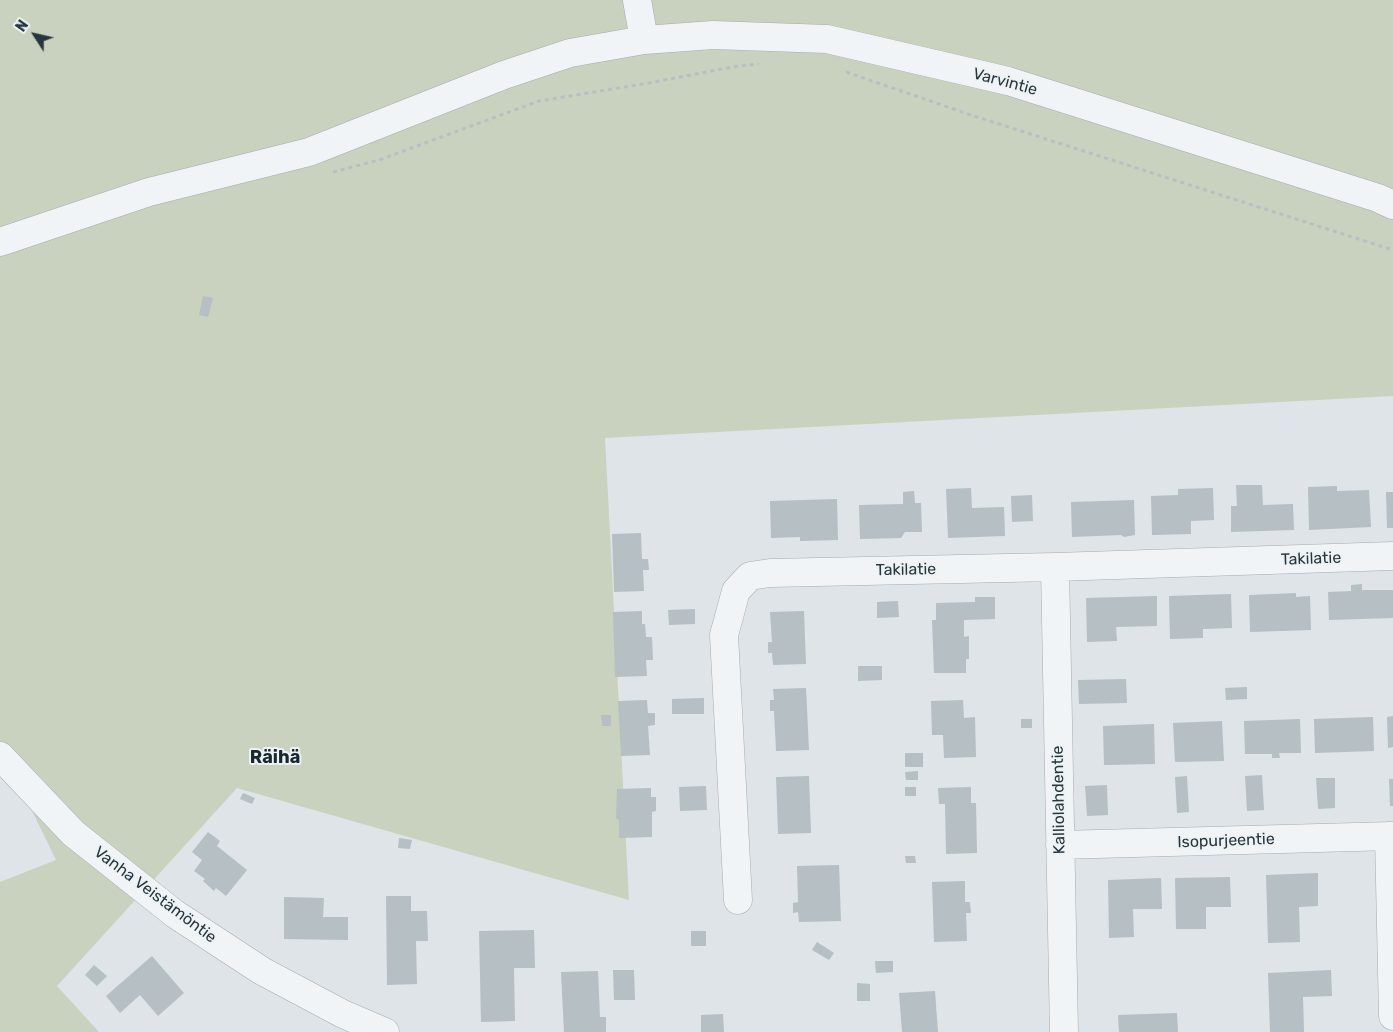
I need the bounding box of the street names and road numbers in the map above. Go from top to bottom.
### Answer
street label: Varvintie [971,64,1039,100]
street label: Takilatie [1280,548,1342,570]
street label: Takilatie [876,560,936,580]
street label: Kalliolahdentie [1048,745,1070,855]
street label: Isopurjeentie [1177,830,1275,852]
street label: Vanha Veistämöntie [90,843,220,947]

